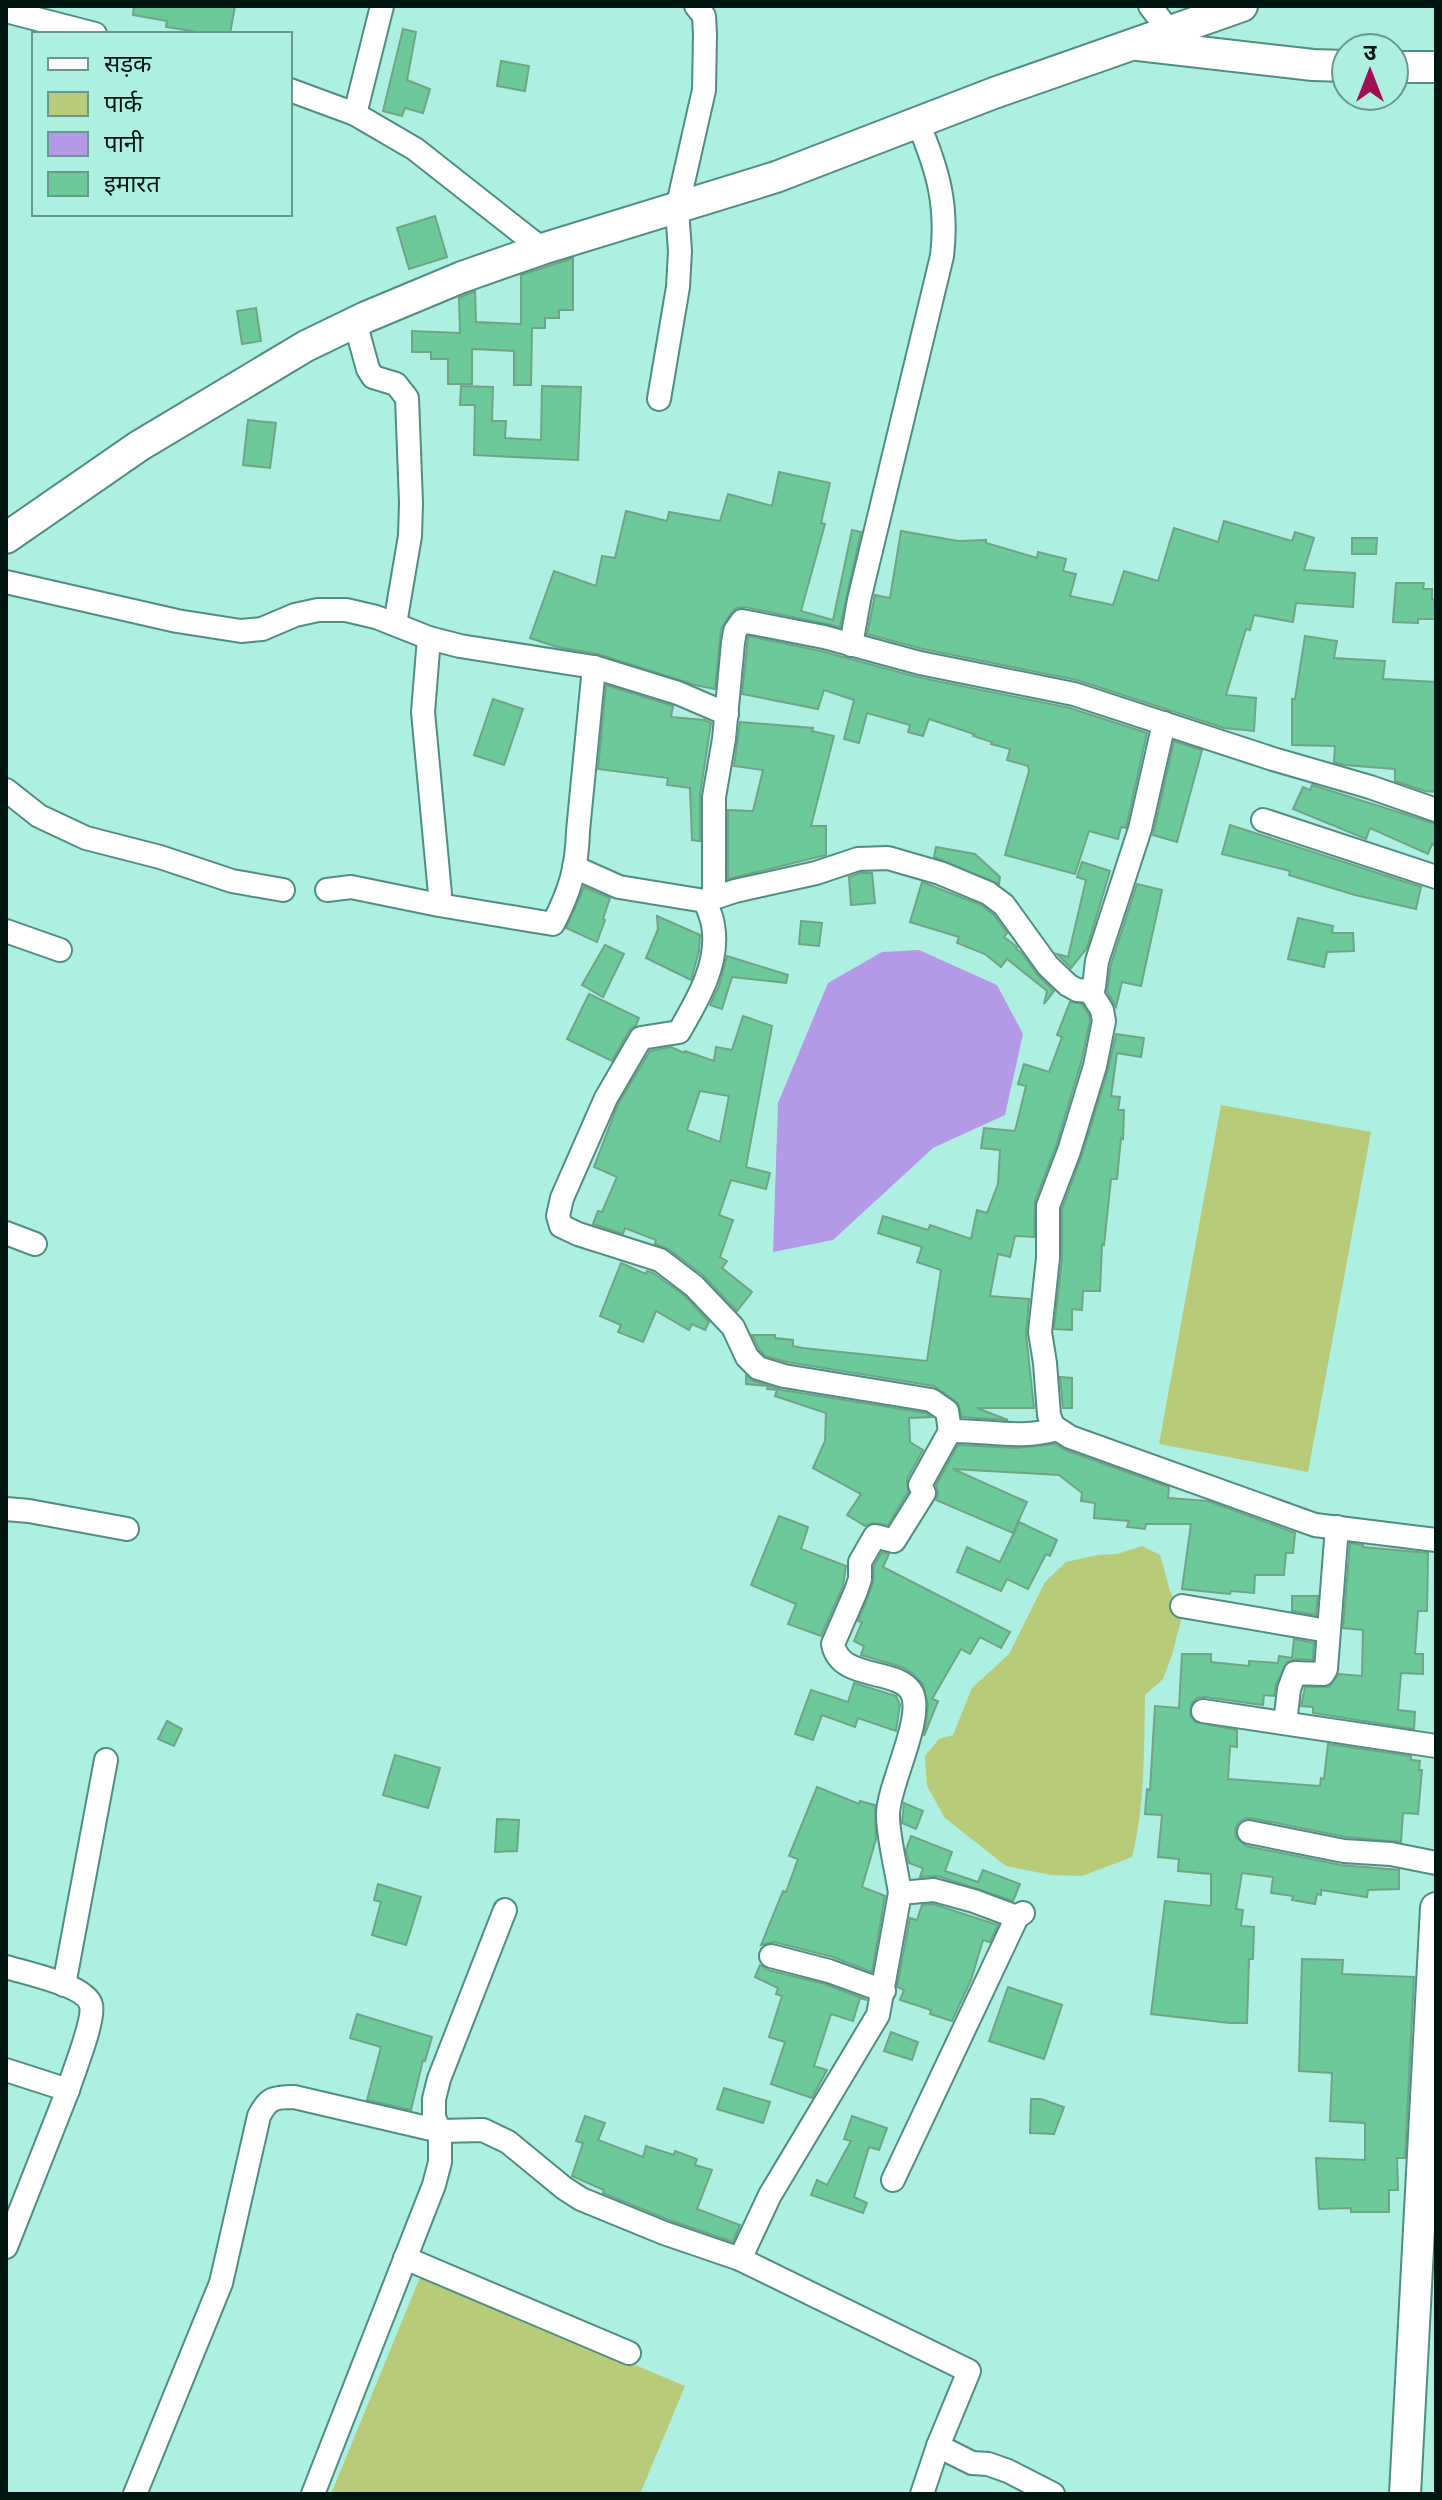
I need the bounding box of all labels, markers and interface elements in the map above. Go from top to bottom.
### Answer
legend [32,32,292,216]
north arrow [1330,32,1410,112]
text: उ [1364,38,1378,66]
text: सड़क [104,48,152,79]
text: पार्क [104,88,143,119]
text: पानी [104,128,144,159]
text: इमारत [104,168,161,199]

